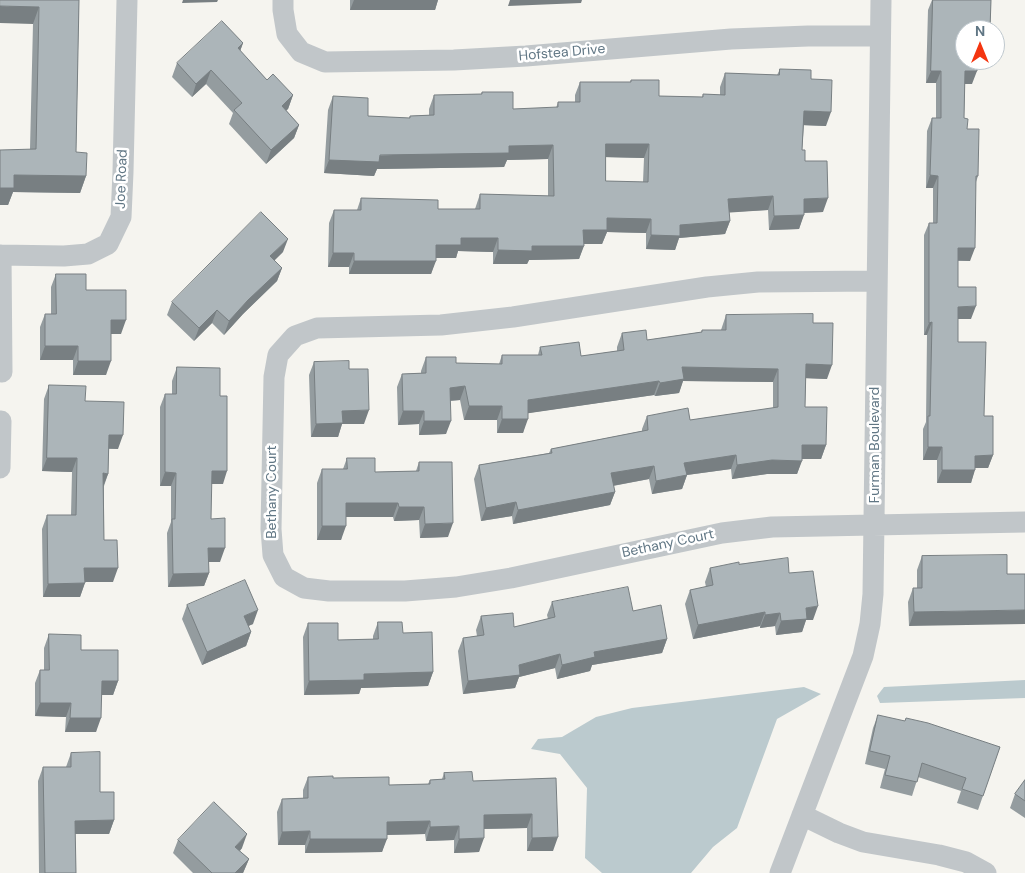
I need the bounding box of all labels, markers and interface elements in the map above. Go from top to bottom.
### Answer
north arrow [955,20,1005,70]
text: N [975,22,985,40]
street label: Hofstea Drive [518,41,606,65]
street label: Joe Road [113,149,131,209]
street label: Furman Boulevard [867,387,883,503]
street label: Bethany Court [264,445,280,539]
street label: Bethany Court [620,526,716,562]

